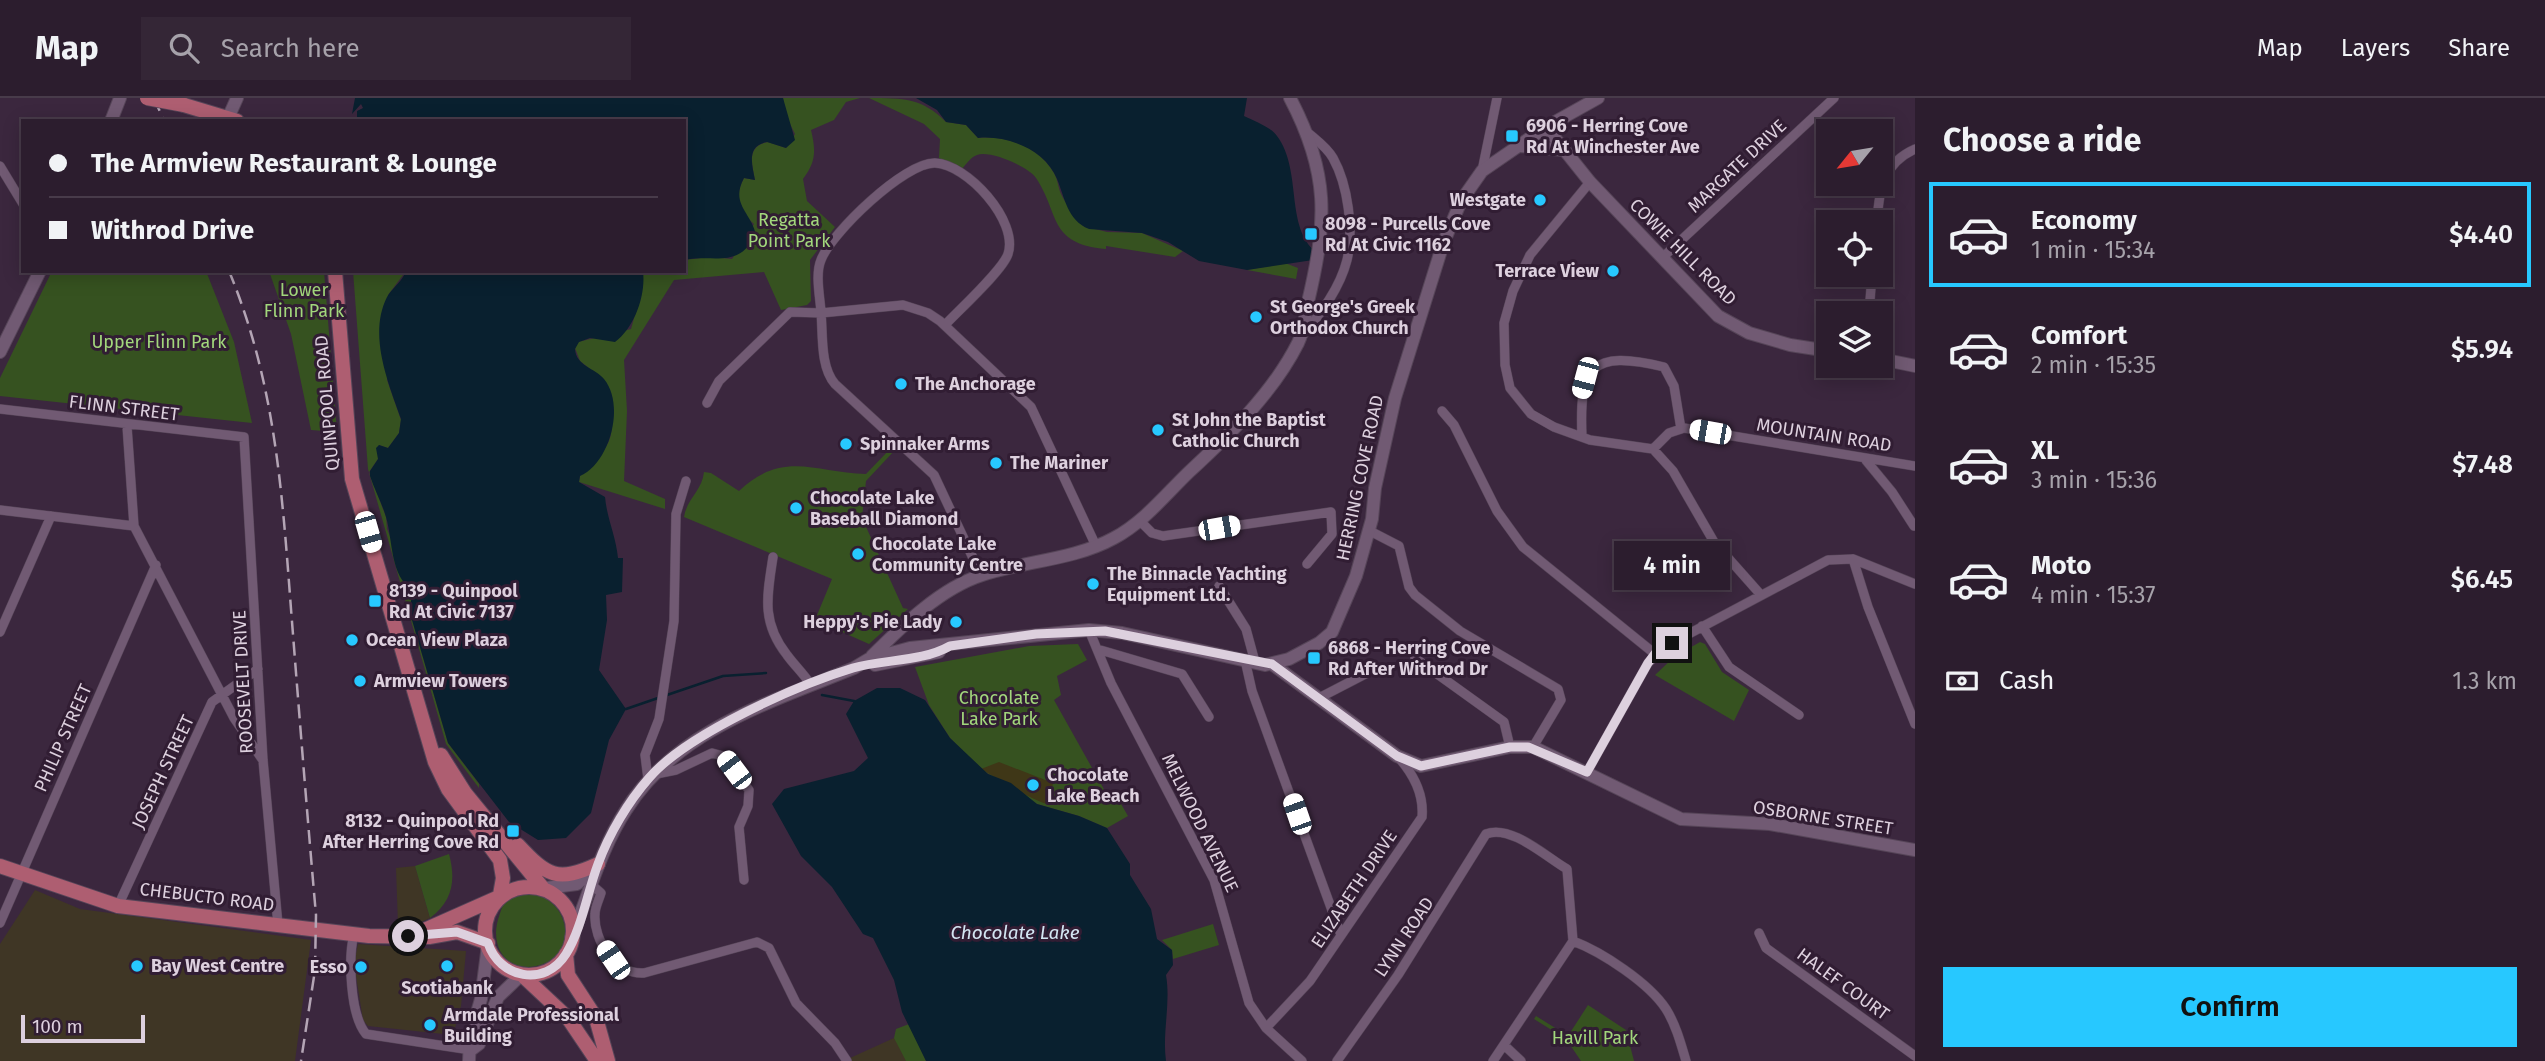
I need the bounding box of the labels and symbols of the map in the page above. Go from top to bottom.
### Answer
place label: 6906 - Herring Cove Rd At Winchester Ave [1526,115,1700,158]
street label: MARGATE DRIVE [1683,115,1791,217]
north arrow [1816,119,1894,196]
marker: 6906 - Herring Cove Rd At Winchester Ave [1504,128,1520,144]
place label: Westgate [1450,189,1526,211]
marker: Westgate [1532,192,1548,208]
street label: COWIE HILL ROAD [1625,194,1741,310]
park label: Regatta Point Park [748,209,831,252]
place label: 8098 - Purcells Cove Rd At Civic 1162 [1325,213,1491,256]
marker: 8098 - Purcells Cove Rd At Civic 1162 [1303,226,1319,242]
place label: Terrace View [1495,260,1600,282]
marker: Terrace View [1605,263,1621,279]
park label: Lower Flinn Park [264,279,345,322]
place label: St George's Greek Orthodox Church [1270,296,1416,339]
marker: St George's Greek Orthodox Church [1248,309,1264,325]
park label: Upper Flinn Park [91,331,227,353]
street label: QUINPOOL ROAD [310,334,344,472]
car [1570,355,1601,401]
place label: The Anchorage [915,373,1036,395]
marker: The Anchorage [893,376,909,392]
street label: FLINN STREET [68,390,181,426]
street label: HERRING COVE ROAD [1332,393,1388,563]
place label: St John the Baptist Catholic Church [1172,409,1327,452]
street label: MOUNTAIN ROAD [1755,413,1893,457]
car [1688,418,1733,446]
marker: St John the Baptist Catholic Church [1150,422,1166,438]
place label: Spinnaker Arms [860,433,990,455]
marker: Spinnaker Arms [838,436,854,452]
place label: The Mariner [1010,452,1109,474]
marker: The Mariner [988,455,1004,471]
place label: Chocolate Lake Baseball Diamond [810,487,958,530]
marker: Chocolate Lake Baseball Diamond [788,500,804,516]
car [353,509,384,555]
car [1197,514,1242,542]
place label: Chocolate Lake Community Centre [872,533,1023,576]
callout: 4 min [1614,542,1730,590]
marker: Chocolate Lake Community Centre [850,546,866,562]
place label: The Binnacle Yachting Equipment Ltd. [1107,563,1287,606]
marker: The Binnacle Yachting Equipment Ltd. [1085,576,1101,592]
place label: 8139 - Quinpool Rd At Civic 7137 [389,580,518,623]
marker: 8139 - Quinpool Rd At Civic 7137 [367,593,383,609]
street label: ROOSEVELT DRIVE [228,610,258,754]
place label: Heppy's Pie Lady [803,611,943,633]
marker: Heppy's Pie Lady [948,614,964,630]
route end [1656,627,1688,659]
place label: Ocean View Plaza [366,629,508,651]
marker: Ocean View Plaza [344,632,360,648]
place label: 6868 - Herring Cove Rd After Withrod Dr [1328,637,1491,680]
marker: 6868 - Herring Cove Rd After Withrod Dr [1306,650,1322,666]
place label: Armview Towers [373,670,508,692]
marker: Armview Towers [352,673,368,689]
street label: PHILIP STREET [29,680,97,795]
park label: Chocolate Lake Park [959,687,1039,730]
street label: JOSEPH STREET [127,711,199,832]
car [713,747,756,793]
street label: MELWOOD AVENUE [1157,750,1243,896]
place label: Chocolate Lake Beach [1047,764,1140,807]
marker: Chocolate Lake Beach [1025,777,1041,793]
car [1281,791,1314,837]
street label: OSBORNE STREET [1751,796,1895,840]
place label: 8132 - Quinpool Rd After Herring Cove Rd [322,810,499,853]
marker: 8132 - Quinpool Rd After Herring Cove Rd [505,823,521,839]
street label: ELIZABETH DRIVE [1306,826,1402,952]
street label: CHEBUCTO ROAD [138,878,276,916]
street label: LYNN ROAD [1369,893,1439,981]
route start [392,920,424,952]
water label: Chocolate Lake [950,921,1080,944]
car [593,937,634,983]
street label: HALEF COURT [1793,943,1894,1025]
place label: Bay West Centre [151,955,284,977]
place label: Esso [310,956,347,978]
marker: Bay West Centre [129,958,145,974]
marker: Scotiabank [439,958,455,974]
marker: Esso [353,959,369,975]
place label: Scotiabank [401,977,494,999]
place label: Armdale Professional Building [443,1004,620,1047]
scale bar [21,1012,145,1044]
marker: Armdale Professional Building [422,1017,438,1033]
park label: Havill Park [1552,1027,1639,1049]

